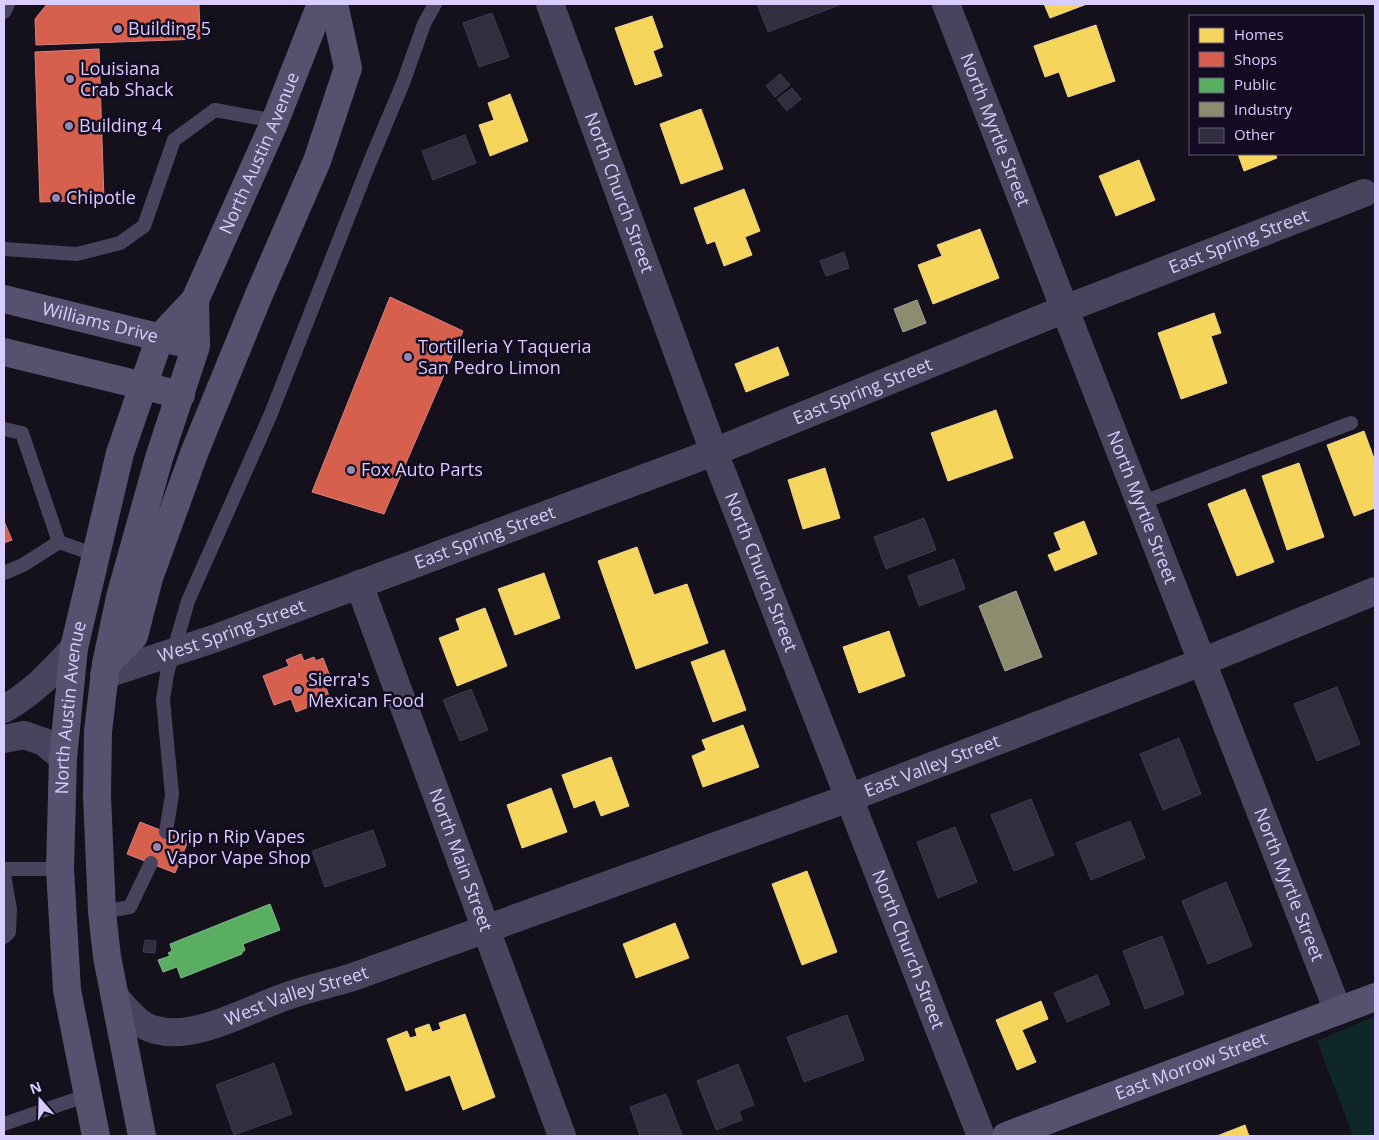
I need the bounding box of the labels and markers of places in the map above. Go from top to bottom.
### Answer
place label: Building 5 [128,16,211,40]
marker: Building 5 [112,23,124,35]
place label: Louisiana Crab Shack [80,56,174,101]
marker: Louisiana Crab Shack [64,73,76,85]
place label: Building 4 [79,113,162,137]
marker: Building 4 [63,120,75,132]
place label: Chipotle [66,185,136,209]
marker: Chipotle [50,192,62,204]
place label: Tortilleria Y Taqueria San Pedro Limon [418,334,592,379]
marker: Tortilleria Y Taqueria San Pedro Limon [402,351,414,363]
place label: Fox Auto Parts [361,457,483,481]
marker: Fox Auto Parts [345,464,357,476]
place label: Sierra's Mexican Food [308,667,425,712]
marker: Sierra's Mexican Food [292,684,304,696]
place label: Drip n Rip Vapes Vapor Vape Shop [167,824,311,869]
marker: Drip n Rip Vapes Vapor Vape Shop [151,841,163,853]

